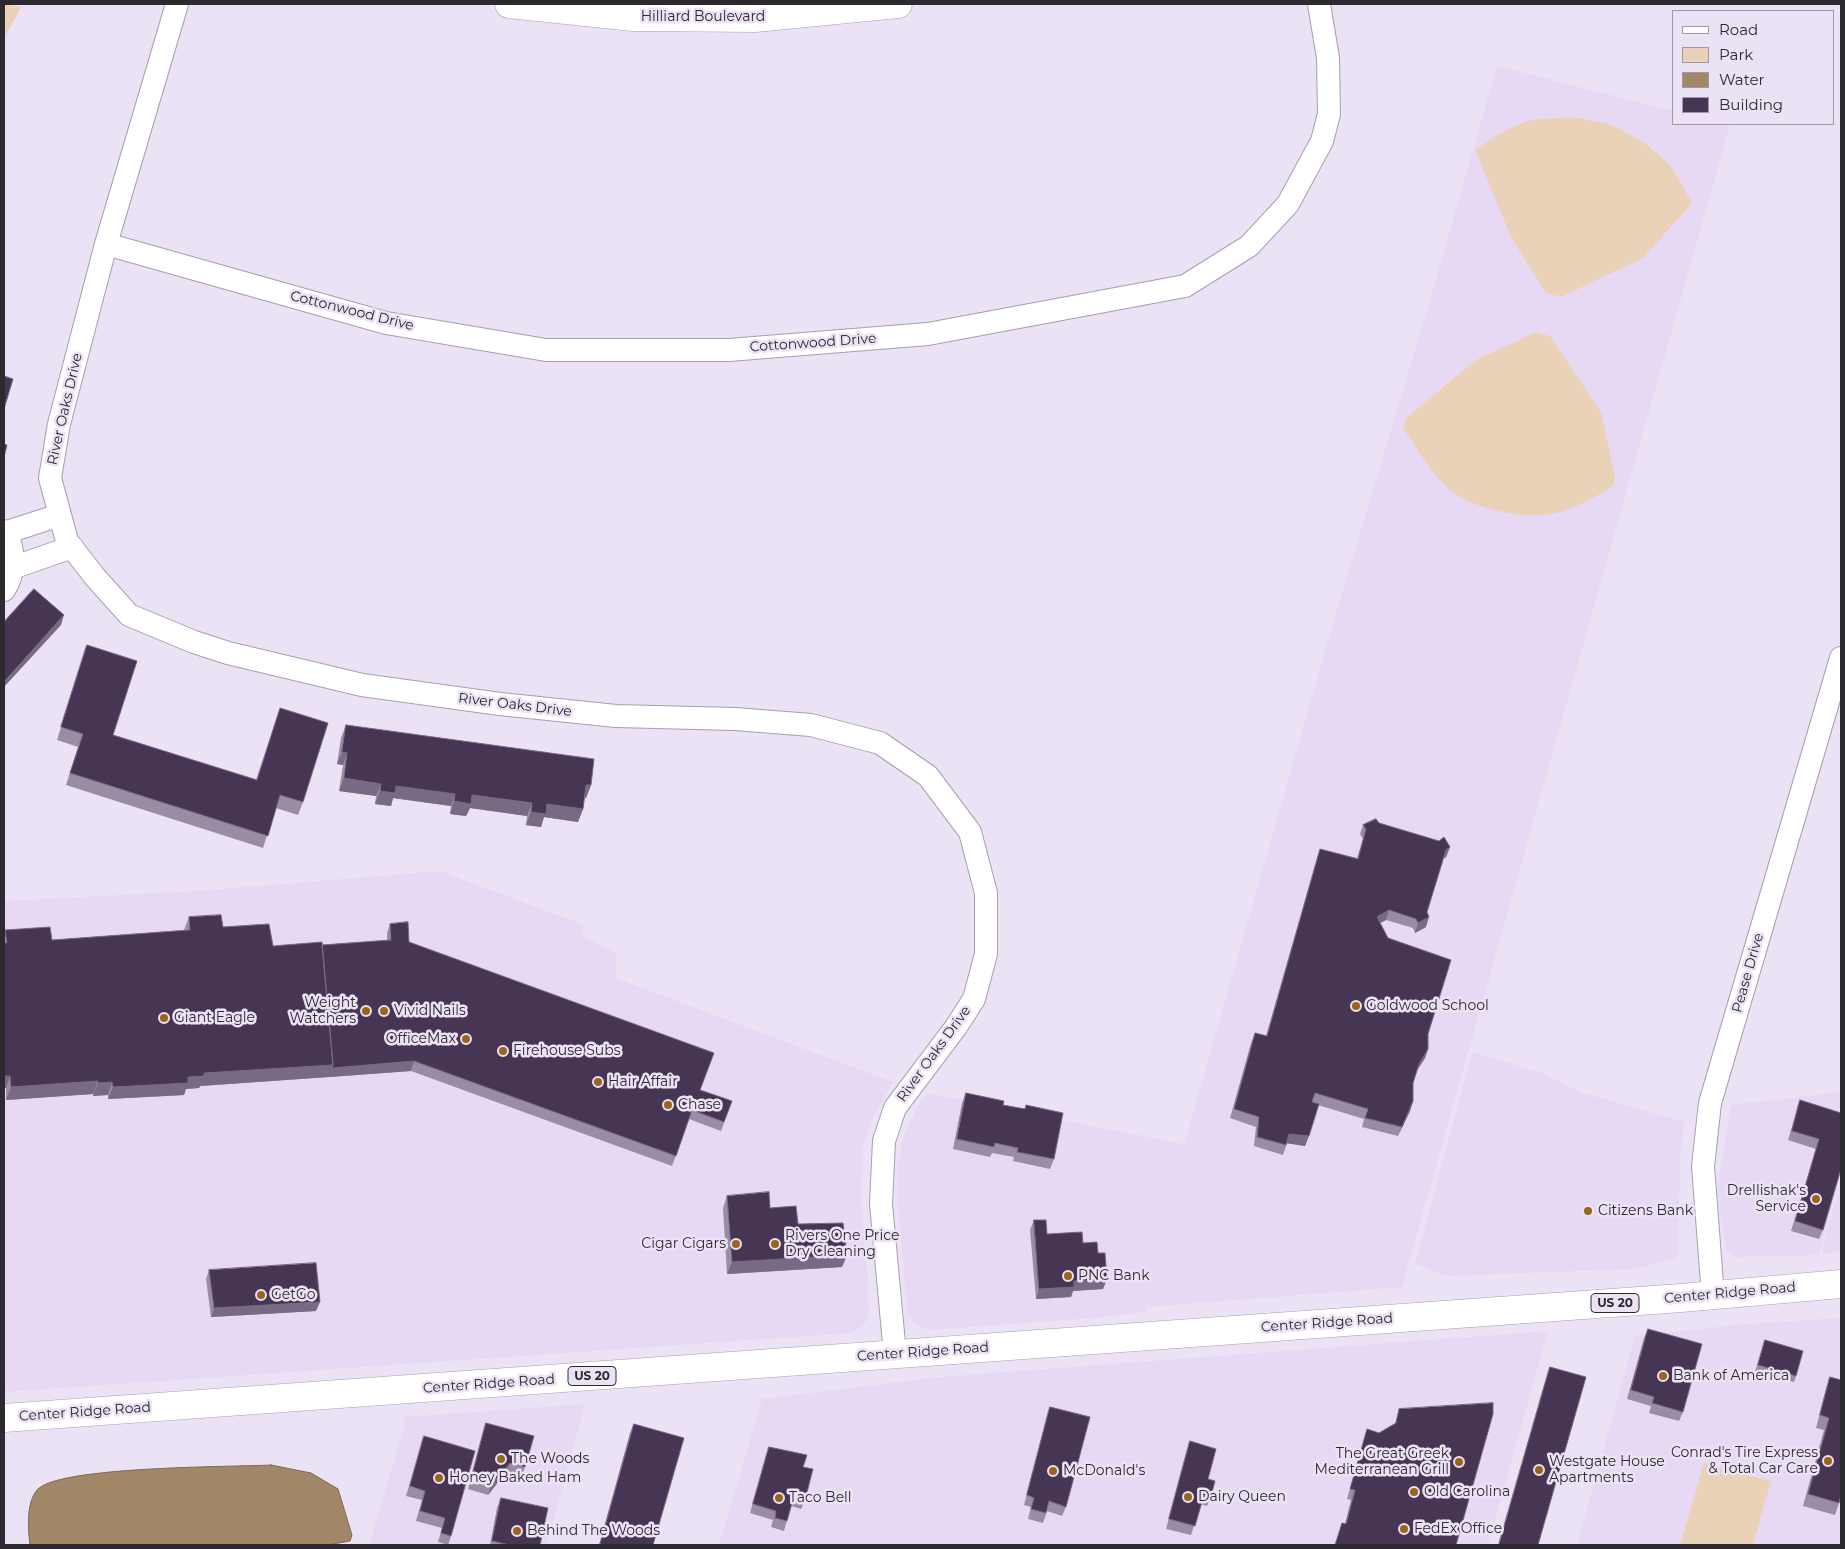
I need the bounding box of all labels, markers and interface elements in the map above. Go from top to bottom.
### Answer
street label: Hilliard Boulevard [641,9,765,25]
legend [1672,10,1835,125]
text: Road [1719,20,1758,39]
text: Park [1719,45,1753,64]
text: Water [1719,70,1765,89]
text: Building [1719,95,1783,114]
street label: Cottonwood Drive [288,288,416,334]
street label: Cottonwood Drive [749,330,877,356]
street label: River Oaks Drive [44,351,86,467]
street label: River Oaks Drive [457,690,573,720]
street label: Pease Drive [1729,931,1767,1015]
place label: Weight Watchers [289,995,356,1028]
place label: Goldwood School [1366,998,1489,1014]
marker: Goldwood School [1350,1000,1362,1012]
place label: Vivid Nails [394,1003,466,1019]
street label: River Oaks Drive [894,1003,974,1105]
marker: Weight Watchers [360,1005,372,1017]
marker: Vivid Nails [378,1005,390,1017]
place label: Giant Eagle [174,1010,255,1026]
marker: Giant Eagle [158,1012,170,1024]
place label: OfficeMax [386,1031,456,1047]
marker: OfficeMax [460,1033,472,1045]
place label: Firehouse Subs [513,1043,620,1059]
marker: Firehouse Subs [497,1045,509,1057]
place label: Hair Affair [608,1074,678,1090]
marker: Hair Affair [592,1076,604,1088]
place label: Chase [678,1097,721,1113]
marker: Chase [662,1099,674,1111]
place label: Drellishak's Service [1727,1183,1806,1216]
marker: Drellishak's Service [1810,1193,1822,1205]
place label: Citizens Bank [1598,1203,1693,1219]
marker: Citizens Bank [1582,1205,1594,1217]
place label: Rivers One Price Dry Cleaning [785,1228,899,1260]
place label: Cigar Cigars [641,1236,726,1252]
marker: Cigar Cigars [730,1238,742,1250]
marker: Rivers One Price Dry Cleaning [769,1238,781,1250]
place label: PNC Bank [1078,1268,1150,1284]
marker: PNC Bank [1062,1270,1074,1282]
street label: Center Ridge Road [1663,1279,1797,1307]
place label: GetGo [271,1287,316,1303]
marker: GetGo [255,1289,267,1301]
road number: US 20 [1591,1294,1639,1312]
street label: Center Ridge Road [1260,1310,1394,1336]
street label: Center Ridge Road [856,1339,990,1365]
road number: US 20 [568,1366,616,1385]
place label: Bank of America [1673,1368,1789,1384]
marker: Bank of America [1657,1370,1669,1382]
street label: Center Ridge Road [422,1371,556,1397]
street label: Center Ridge Road [18,1399,152,1425]
place label: Conrad's Tire Express & Total Car Care [1671,1445,1818,1478]
place label: The Great Greek Mediterranean Grill [1315,1446,1449,1478]
place label: The Woods [511,1451,589,1467]
marker: The Woods [495,1453,507,1465]
place label: Westgate House Apartments [1549,1454,1665,1486]
marker: Conrad's Tire Express & Total Car Care [1822,1455,1834,1467]
marker: The Great Greek Mediterranean Grill [1453,1456,1465,1468]
place label: McDonald's [1063,1463,1145,1479]
marker: Westgate House Apartments [1533,1464,1545,1476]
marker: McDonald's [1047,1465,1059,1477]
place label: Honey Baked Ham [449,1470,581,1486]
marker: Honey Baked Ham [433,1472,445,1484]
place label: Old Carolina [1424,1484,1510,1500]
marker: Old Carolina [1408,1486,1420,1498]
place label: Dairy Queen [1198,1489,1286,1505]
place label: Taco Bell [789,1490,852,1506]
marker: Dairy Queen [1182,1491,1194,1503]
marker: Taco Bell [773,1492,785,1504]
place label: FedEx Office [1414,1521,1502,1537]
place label: Behind The Woods [527,1523,660,1539]
marker: FedEx Office [1398,1523,1410,1535]
marker: Behind The Woods [511,1525,523,1537]

